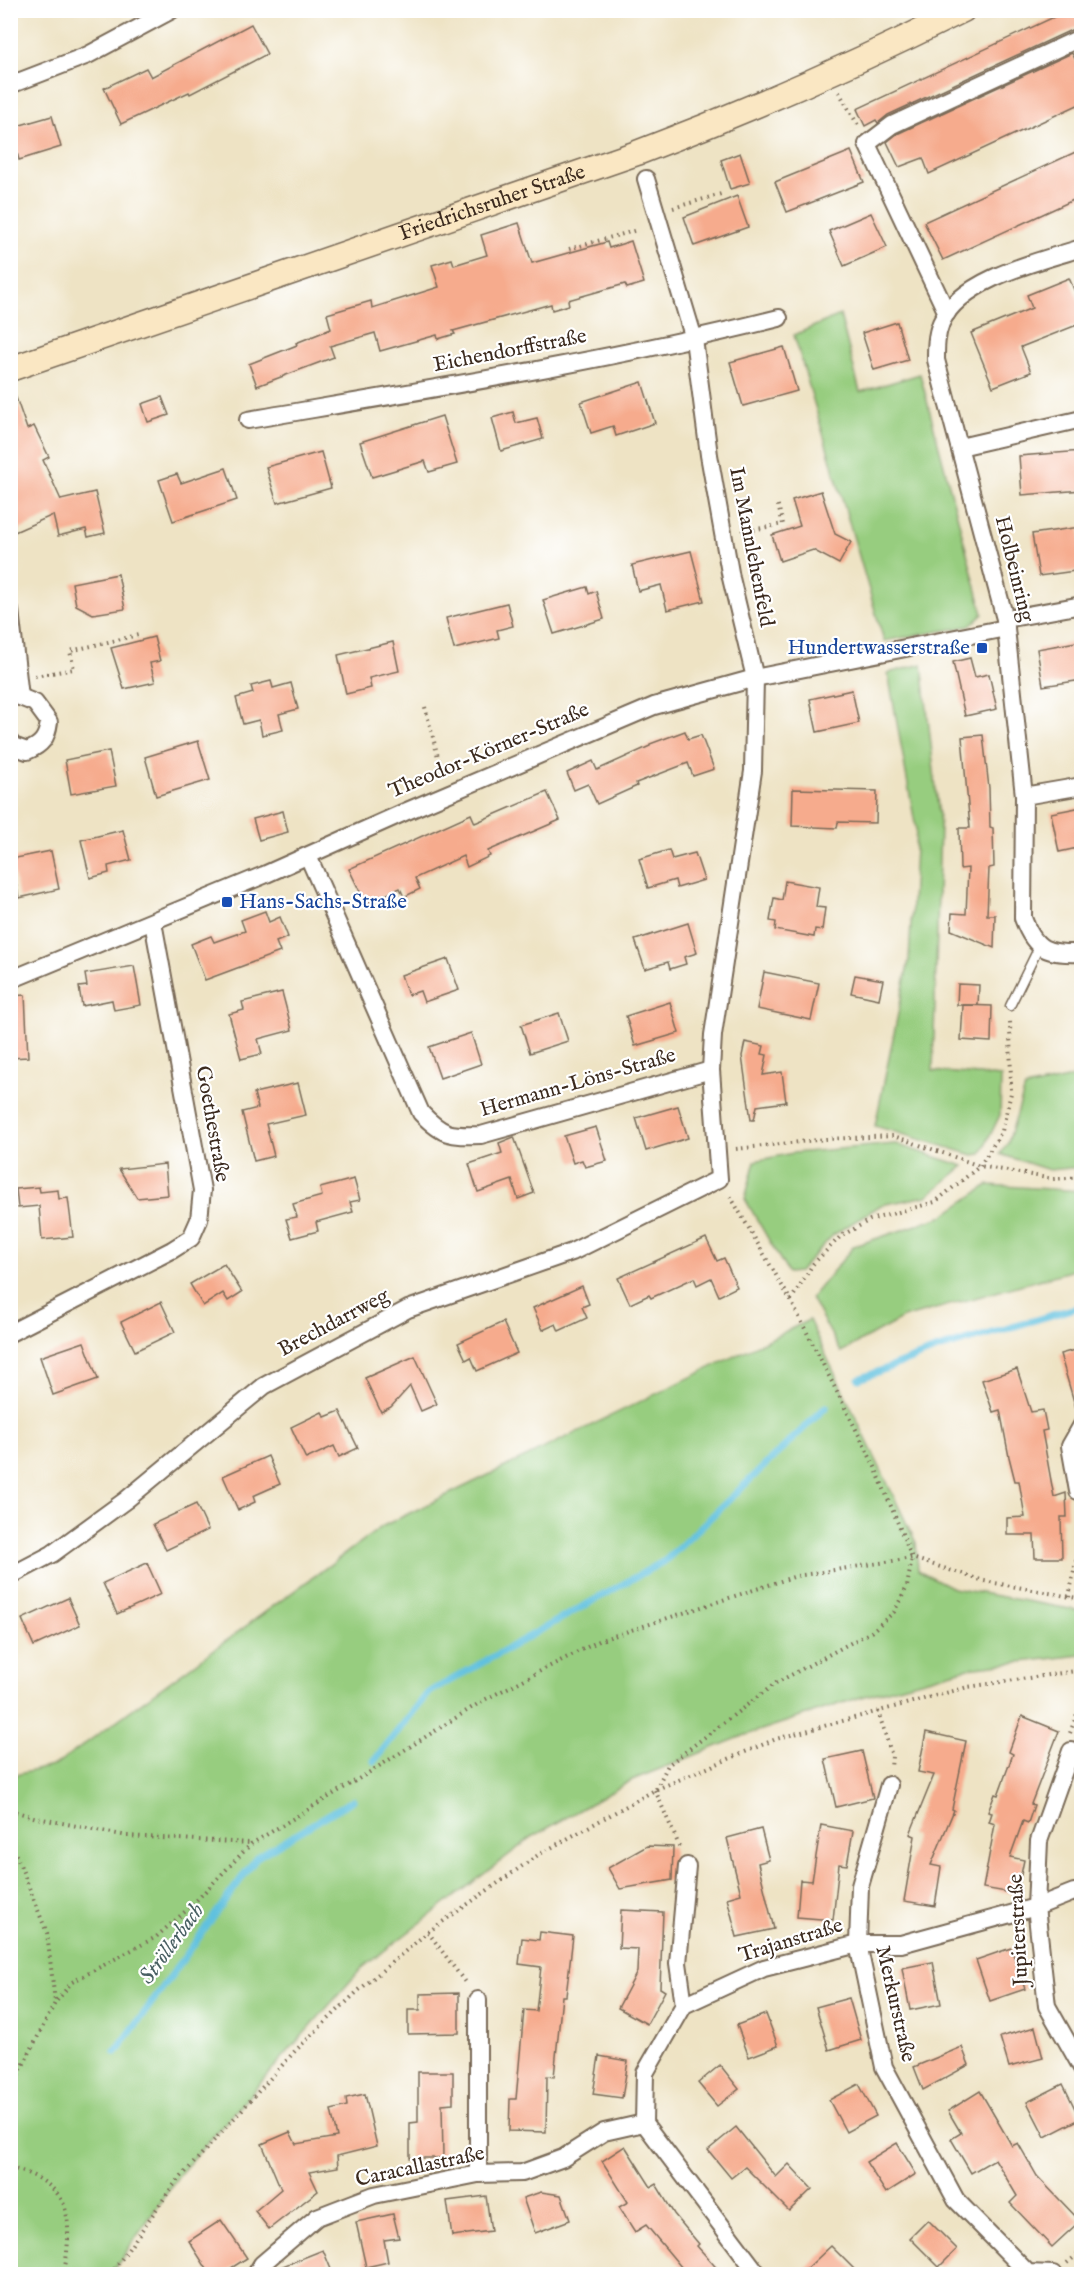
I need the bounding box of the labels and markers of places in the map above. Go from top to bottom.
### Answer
place label: Hundertwasserstraße [788,635,970,662]
marker: Hundertwasserstraße [975,641,989,655]
place label: Hans-Sachs-Straße [239,889,407,916]
marker: Hans-Sachs-Straße [220,895,234,909]

